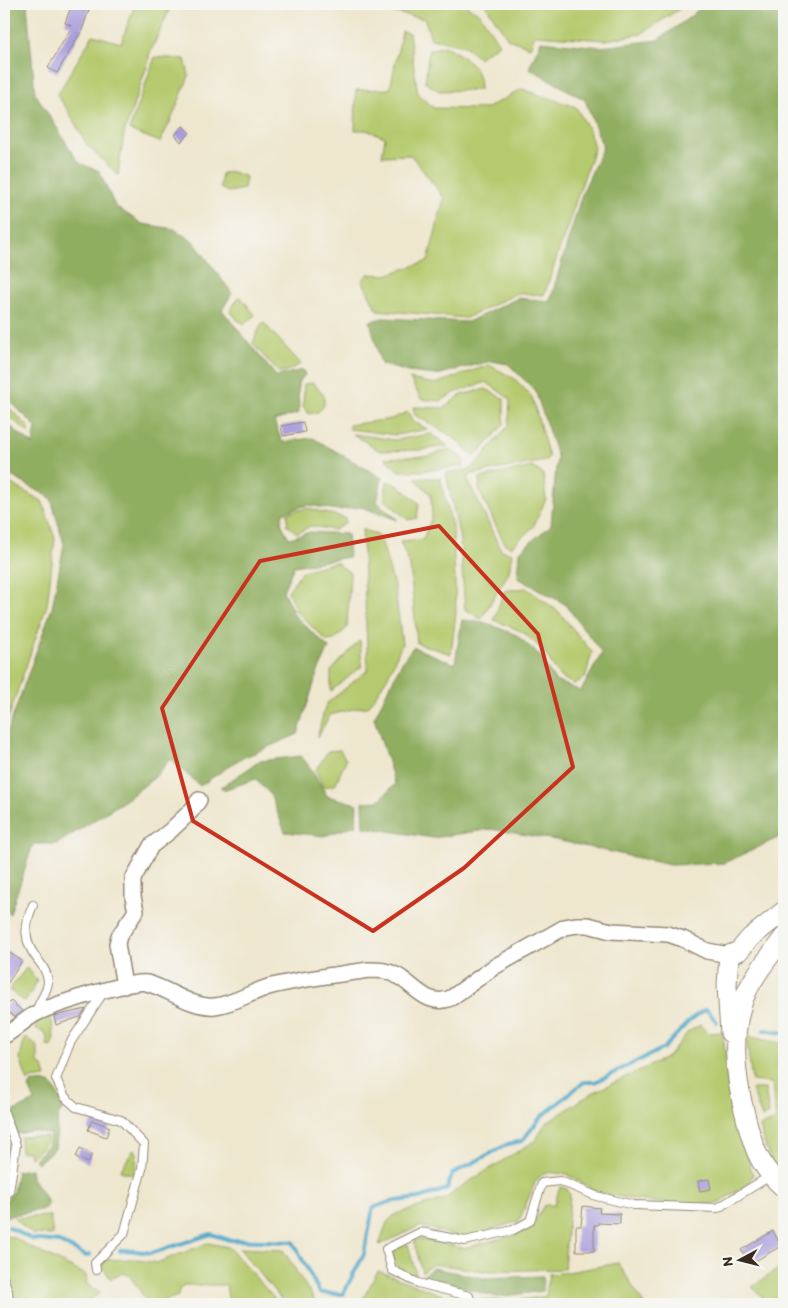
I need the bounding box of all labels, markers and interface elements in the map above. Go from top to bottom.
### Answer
north arrow [716,1236,766,1286]
text: N [719,1256,737,1267]

